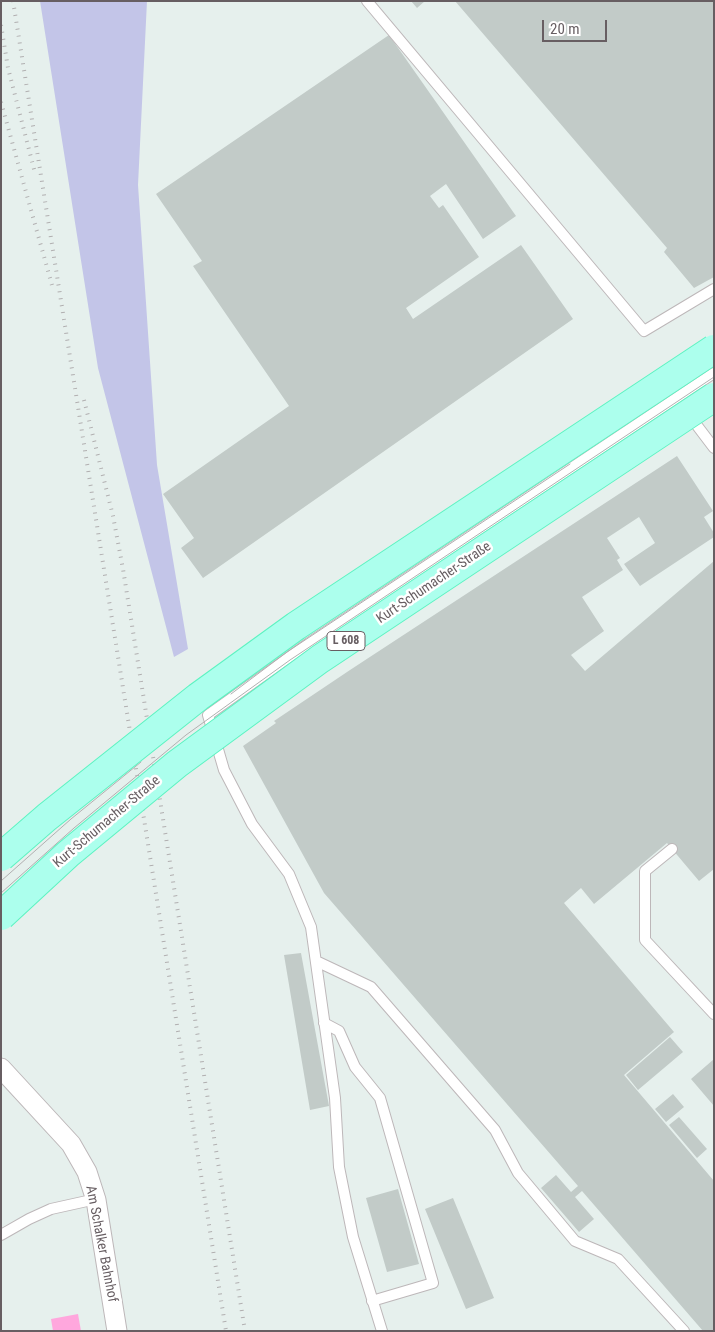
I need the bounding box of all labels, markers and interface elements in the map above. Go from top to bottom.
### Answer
scale bar [545,10,610,42]
text: 20 m [550,20,580,38]
street label: Kurt-Schumacher-Straße [374,538,494,628]
road number: L 608 [327,631,365,650]
street label: Kurt-Schumacher-Straße [50,772,164,872]
street label: Am Schalker Bahnhof [81,1184,121,1304]

